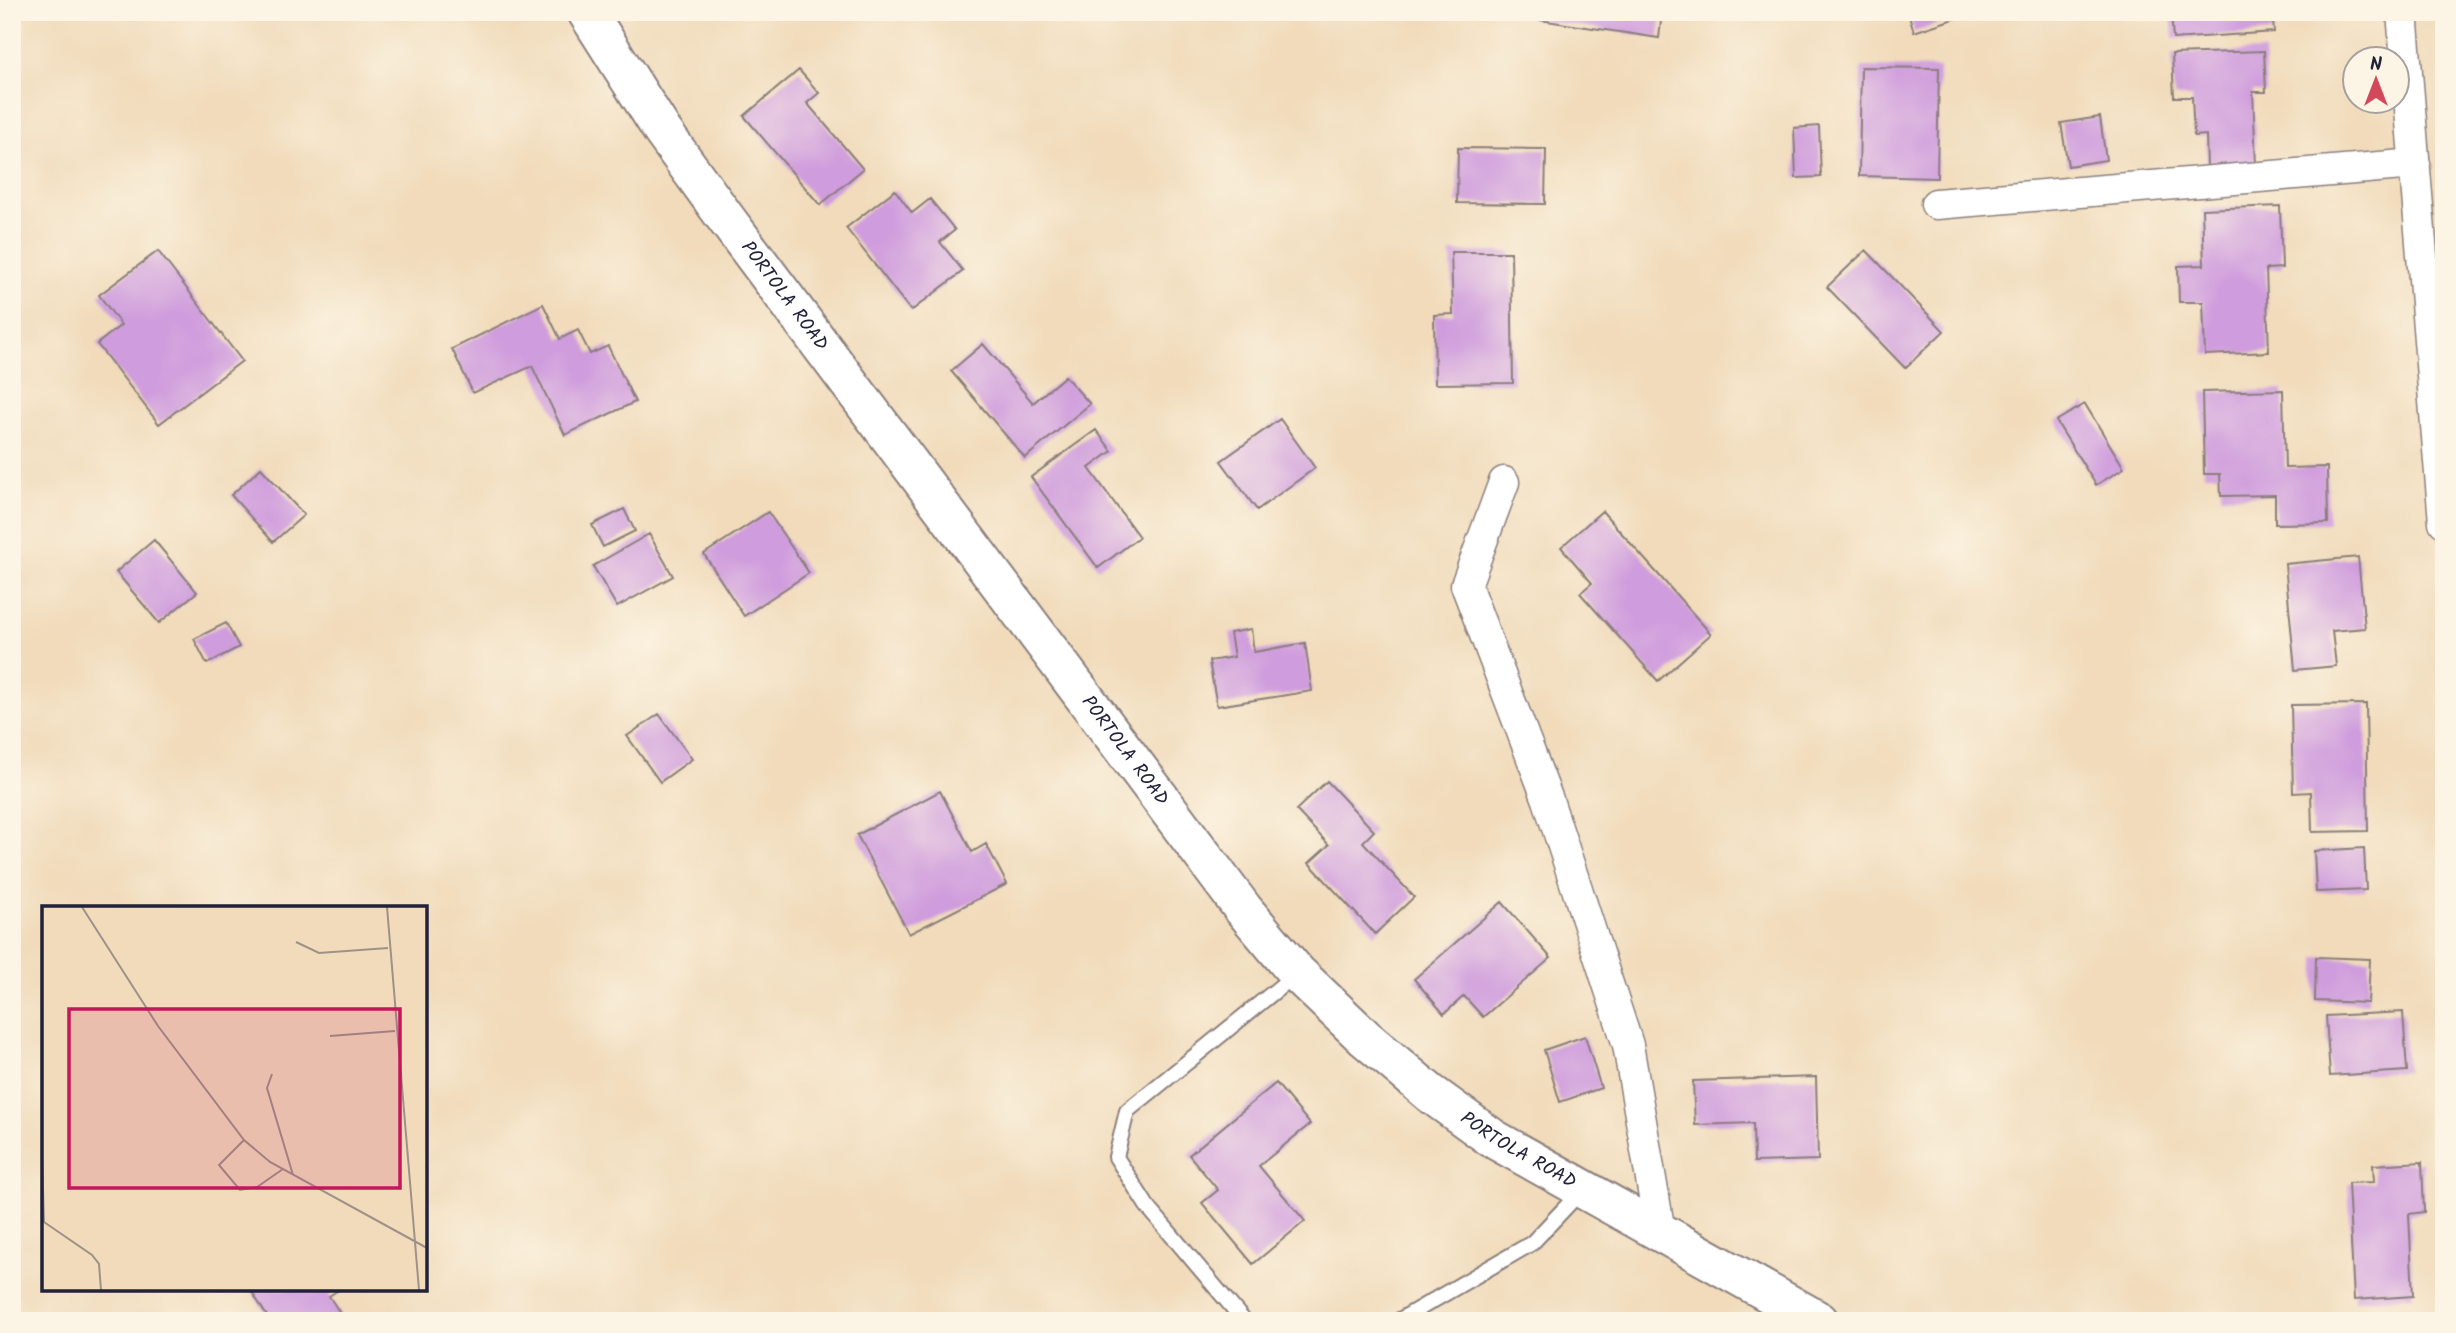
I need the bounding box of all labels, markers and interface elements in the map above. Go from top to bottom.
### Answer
north arrow [2340,46,2410,116]
text: N [2370,50,2382,80]
street label: PORTOLA ROAD [733,235,835,358]
street label: PORTOLA ROAD [1073,689,1176,812]
inset map [42,906,427,1291]
street label: PORTOLA ROAD [1453,1104,1582,1197]

